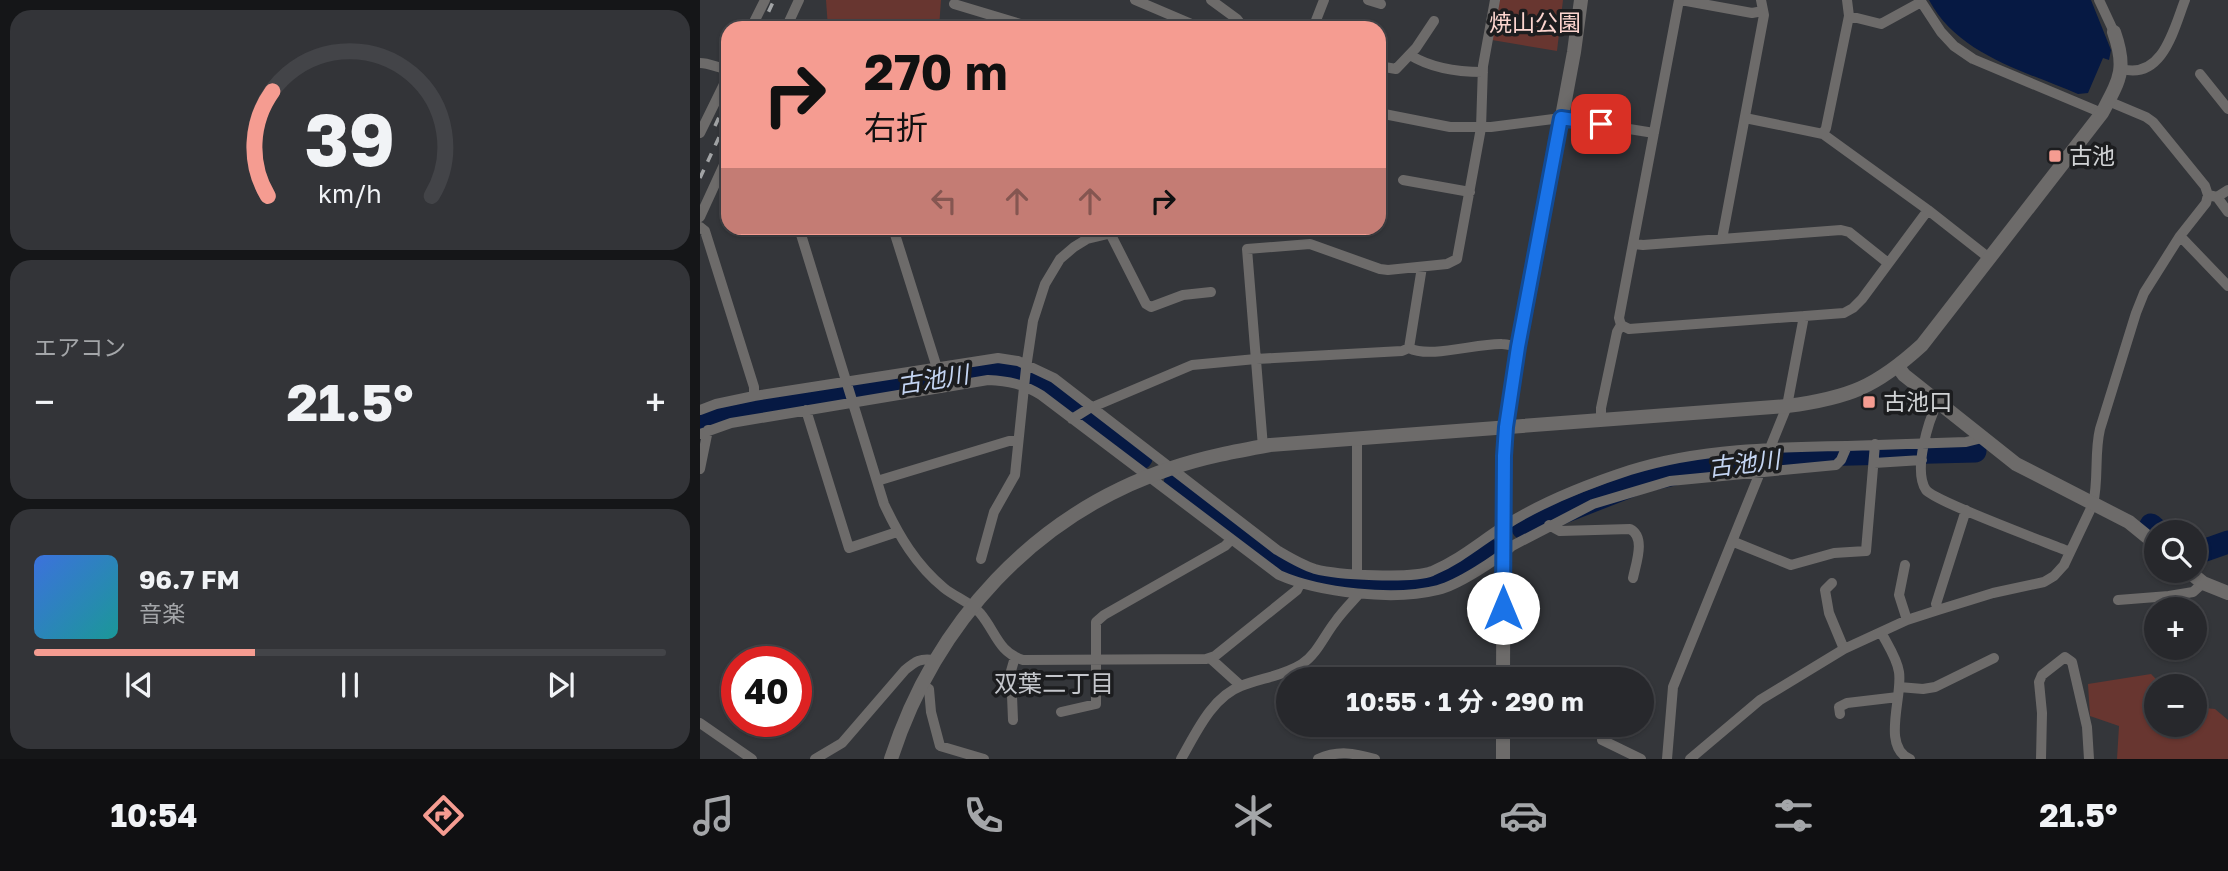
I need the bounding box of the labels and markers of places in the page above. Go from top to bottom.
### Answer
pin [1571,94,1631,154]
place label: 古池 [2069,141,2115,169]
marker: 古池 [2047,148,2063,164]
place label: 古池口 [1883,387,1952,415]
marker: 古池口 [1861,394,1877,410]

